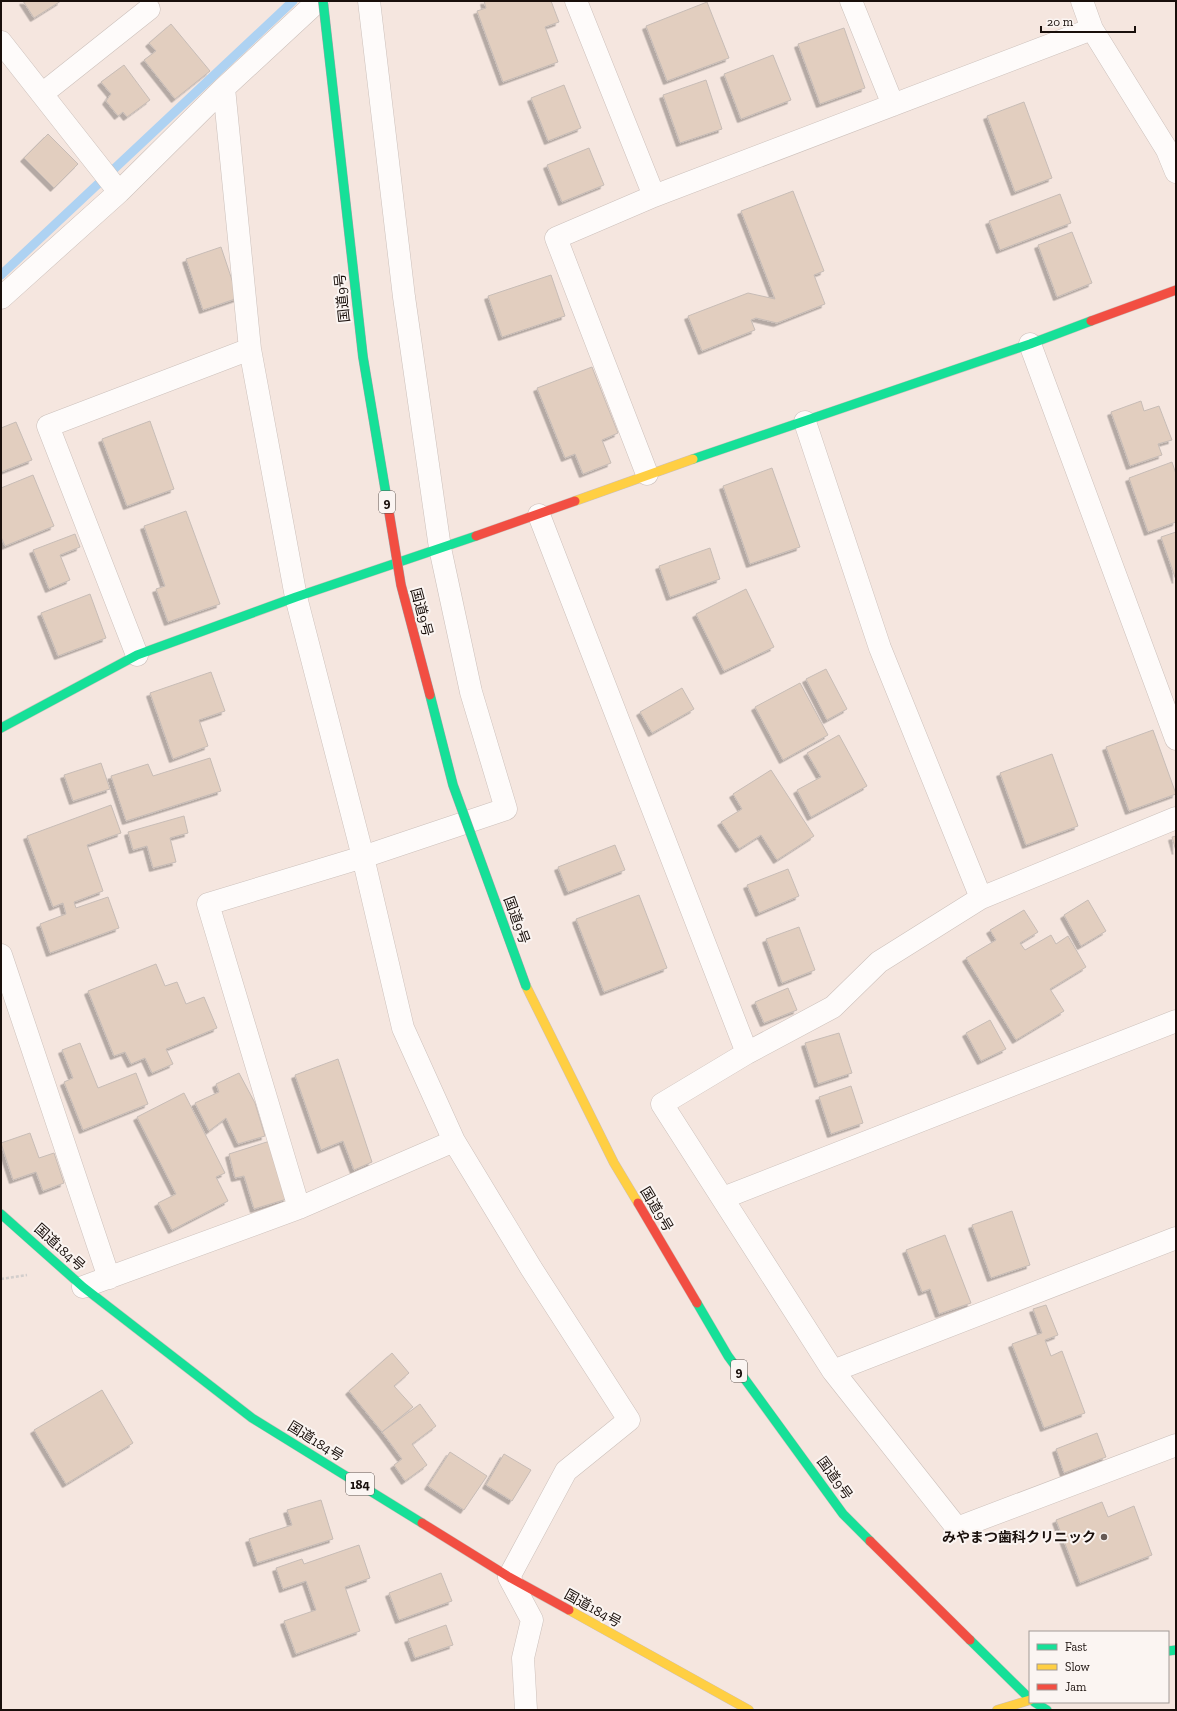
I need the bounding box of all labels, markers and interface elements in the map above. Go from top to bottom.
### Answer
scale bar [1041,8,1135,34]
text: 20 m [1047,15,1074,29]
street label: 国道9号 [331,272,354,323]
road number: 9 [379,491,395,513]
street label: 国道9号 [407,586,436,638]
street label: 国道9号 [500,894,533,946]
street label: 国道9号 [637,1184,677,1235]
street label: 国道184号 [31,1220,89,1275]
road number: 9 [731,1360,747,1382]
street label: 国道184号 [285,1418,347,1465]
street label: 国道9号 [813,1453,856,1503]
road number: 184 [346,1473,374,1495]
place label: みやまつ歯科クリニック [942,1529,1096,1546]
marker: みやまつ歯科クリニック [1099,1532,1109,1542]
street label: 国道184号 [561,1586,624,1631]
legend [1029,1631,1169,1703]
text: Fast [1065,1640,1088,1654]
text: Slow [1065,1660,1091,1674]
text: Jam [1065,1680,1087,1694]

